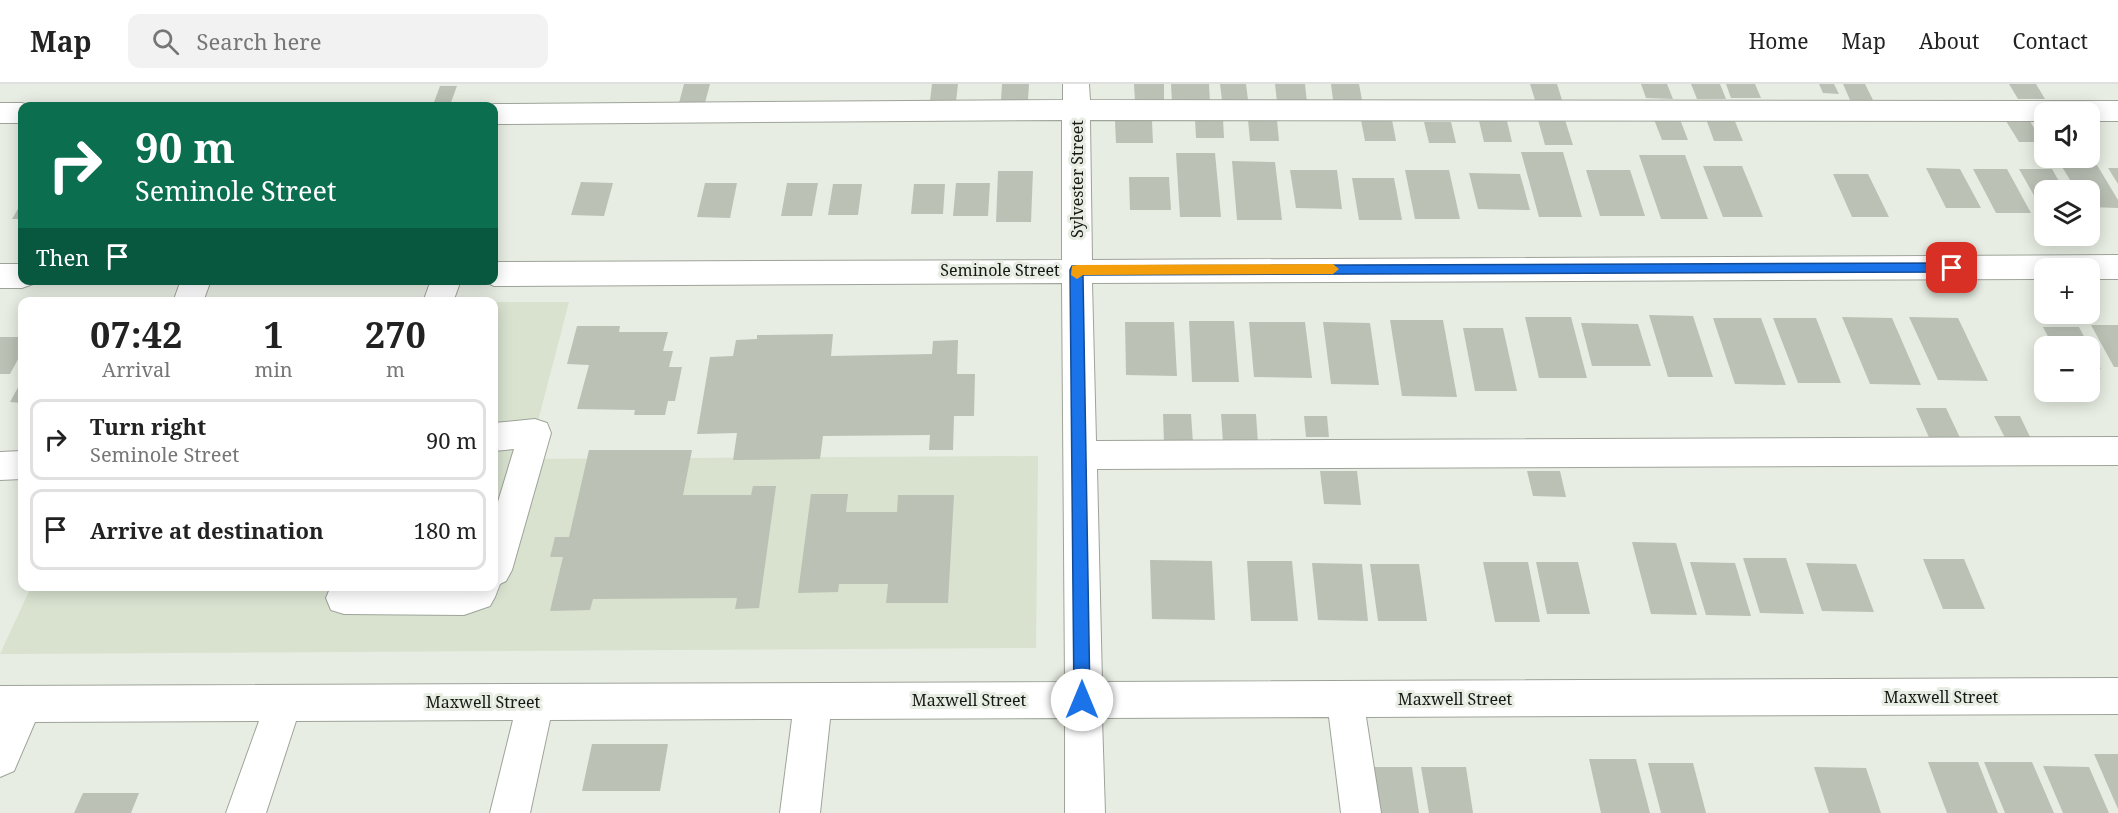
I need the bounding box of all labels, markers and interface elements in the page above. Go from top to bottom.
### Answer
search box [128,14,548,68]
text: Map [30,22,92,60]
icon: search [149,25,182,58]
text: Search here [197,26,321,56]
text: Home [1749,27,1809,55]
text: Map [1842,27,1886,55]
text: About [1919,27,1980,55]
text: Contact [2013,27,2088,55]
map controls [2034,102,2100,402]
button: sound [2034,102,2100,168]
text: 90 m [135,118,235,175]
street label: Sylvester Street [1066,120,1088,238]
icon: right [36,126,114,204]
text: Seminole Street [135,172,336,209]
button: layers [2034,180,2100,246]
icon: arrive [101,240,134,273]
text: Then [36,242,89,272]
pin [1926,242,1977,293]
icon: arrive [1935,251,1968,284]
button: + [2034,258,2100,324]
street label: Seminole Street [940,259,1060,281]
text: 07:42 [90,310,182,359]
text: 1 [263,310,284,359]
text: 270 [365,310,426,359]
button: − [2034,336,2100,402]
text: Arrival [102,356,170,383]
text: min [255,356,293,383]
text: m [386,356,405,383]
text: Turn right [90,411,206,441]
icon: right [39,423,72,456]
text: 90 m [426,425,477,455]
text: Seminole Street [90,441,239,468]
icon: arrive [39,513,72,546]
text: Arrive at destination [90,515,324,545]
text: 180 m [414,515,477,545]
position arrow [1050,668,1114,732]
street label: Maxwell Street [1884,686,1999,708]
street label: Maxwell Street [1398,688,1513,710]
street label: Maxwell Street [912,689,1027,711]
street label: Maxwell Street [426,691,541,713]

